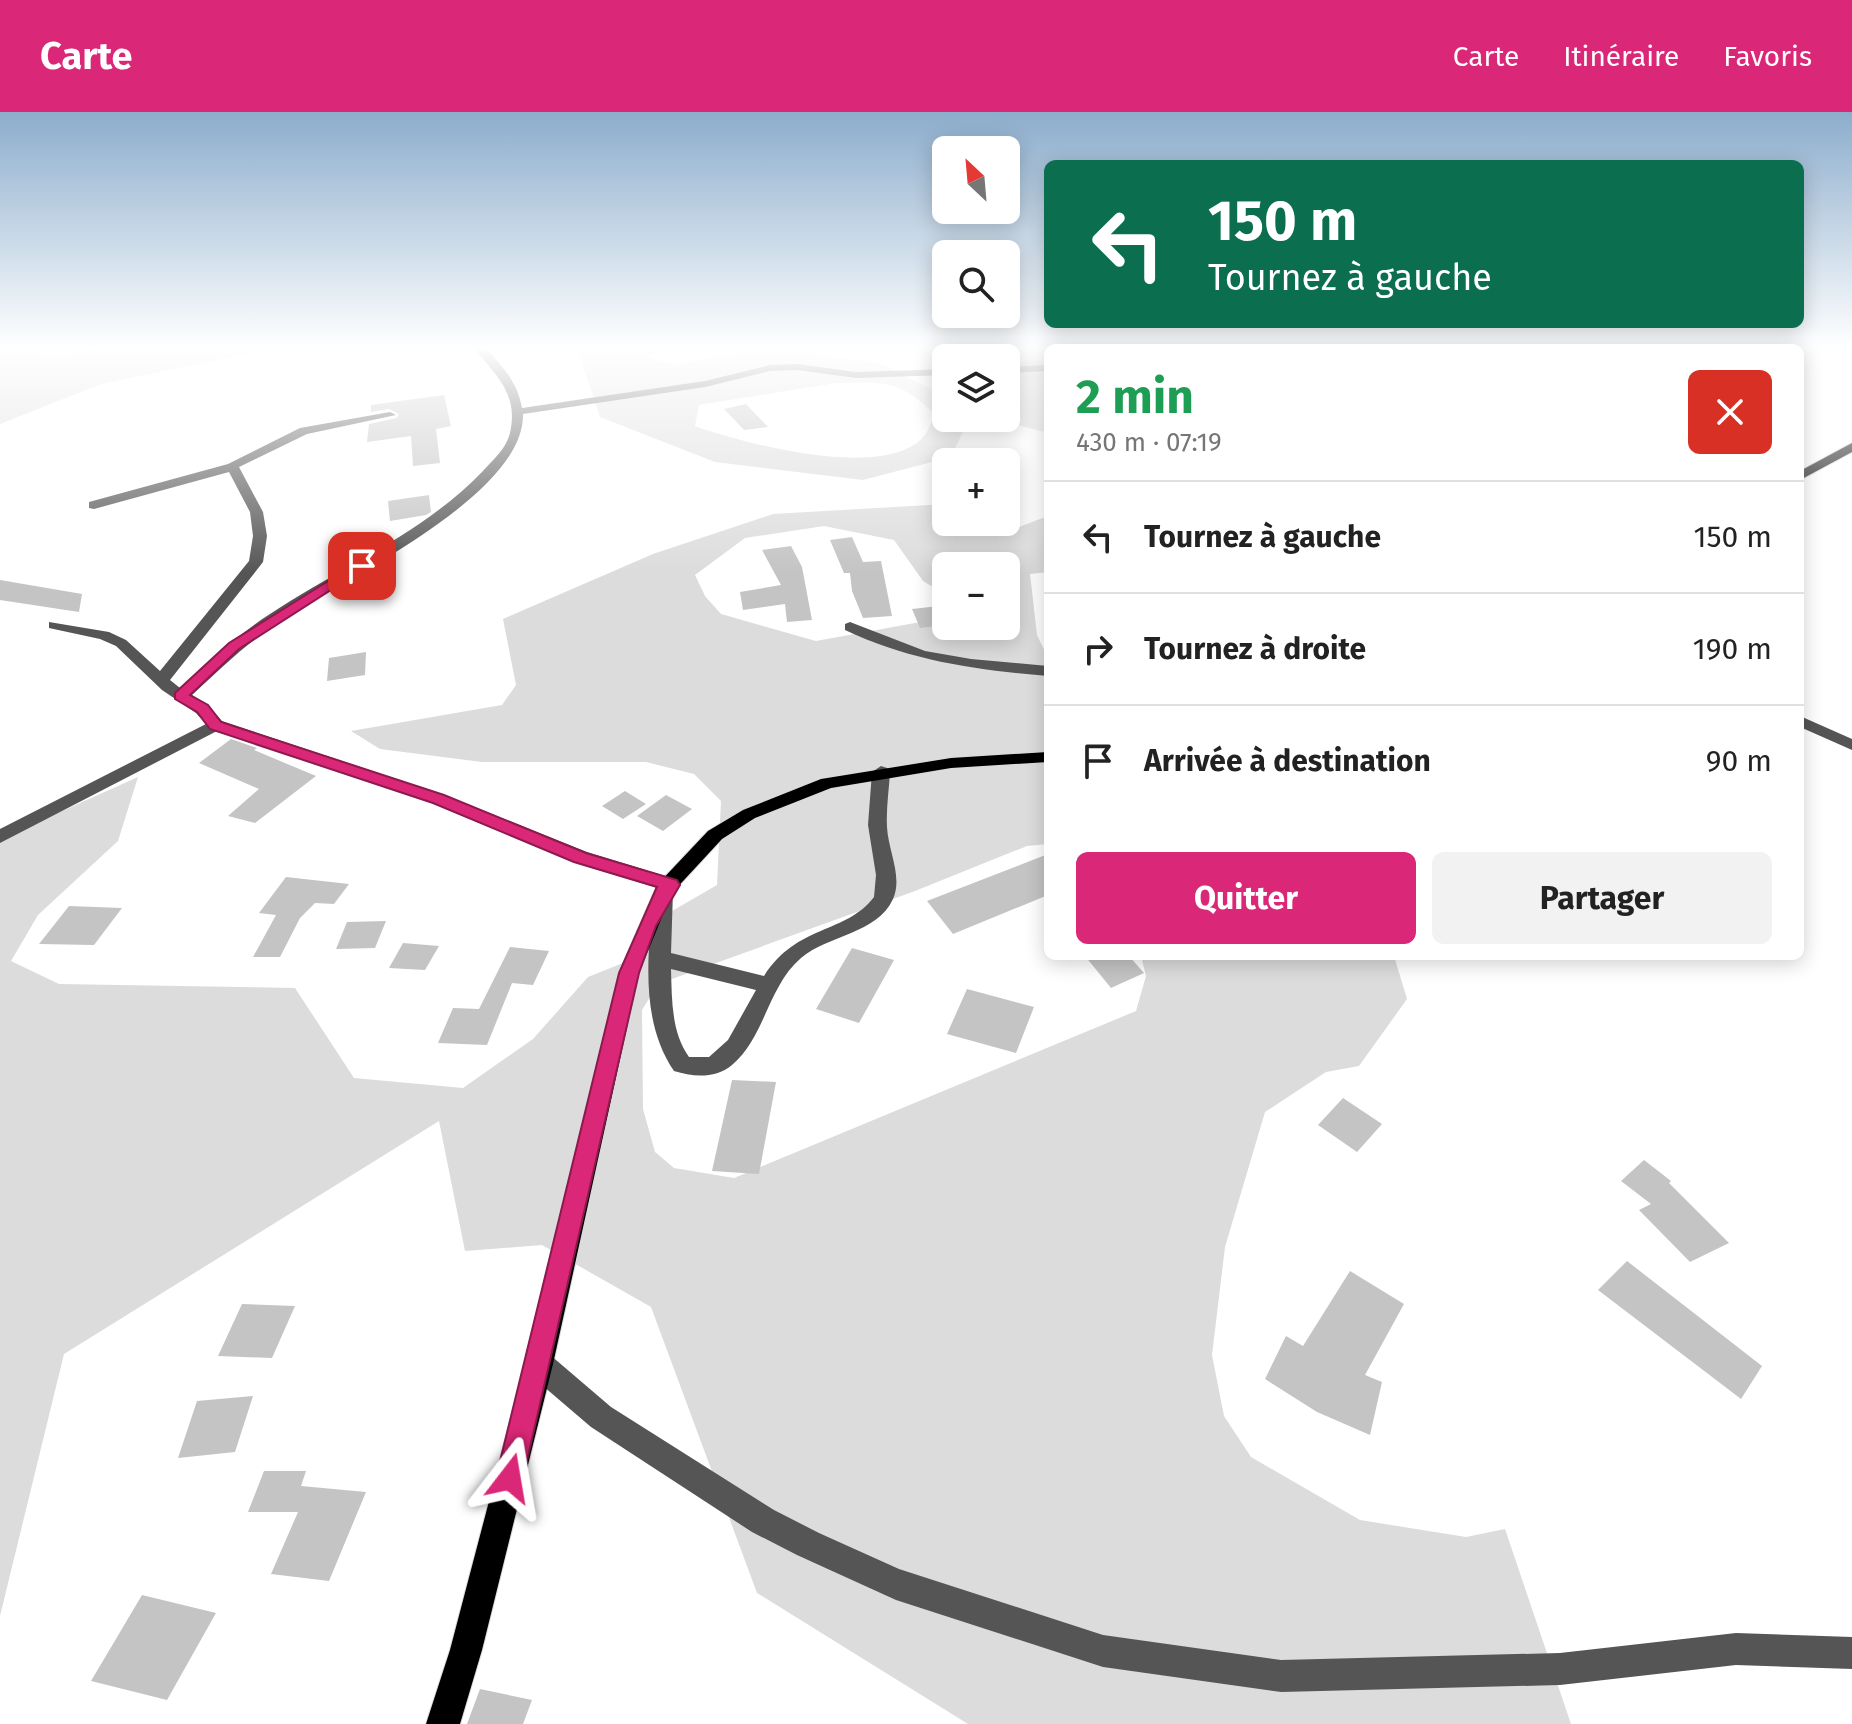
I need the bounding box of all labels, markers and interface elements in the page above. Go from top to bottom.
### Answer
text: Carte [40,33,133,79]
text: Carte [1453,40,1519,73]
text: Itinéraire [1563,40,1679,73]
text: Favoris [1723,40,1812,73]
north arrow [932,136,1020,224]
map controls [932,136,1020,640]
text: 150 m [1208,188,1357,255]
icon: left [1076,192,1180,296]
button: search [932,240,1020,328]
text: Tournez à gauche [1208,256,1492,300]
button: layers [932,344,1020,432]
text: 2 min [1076,368,1194,426]
button: close [1688,370,1772,454]
text: 430 m · 07:19 [1076,427,1222,458]
button: + [932,448,1020,536]
icon: left [1076,515,1120,559]
text: Tournez à gauche [1144,519,1381,555]
text: 150 m [1694,519,1772,555]
pin [328,532,396,600]
icon: arrive [340,544,384,588]
button: − [932,552,1020,640]
icon: right [1076,627,1120,671]
text: Tournez à droite [1144,631,1366,667]
text: 190 m [1693,631,1772,667]
icon: arrive [1076,739,1120,783]
text: Arrivée à destination [1144,743,1431,779]
text: 90 m [1706,743,1772,779]
button: Quitter [1076,852,1416,944]
button: Partager [1432,852,1772,944]
position arrow [468,1436,552,1520]

